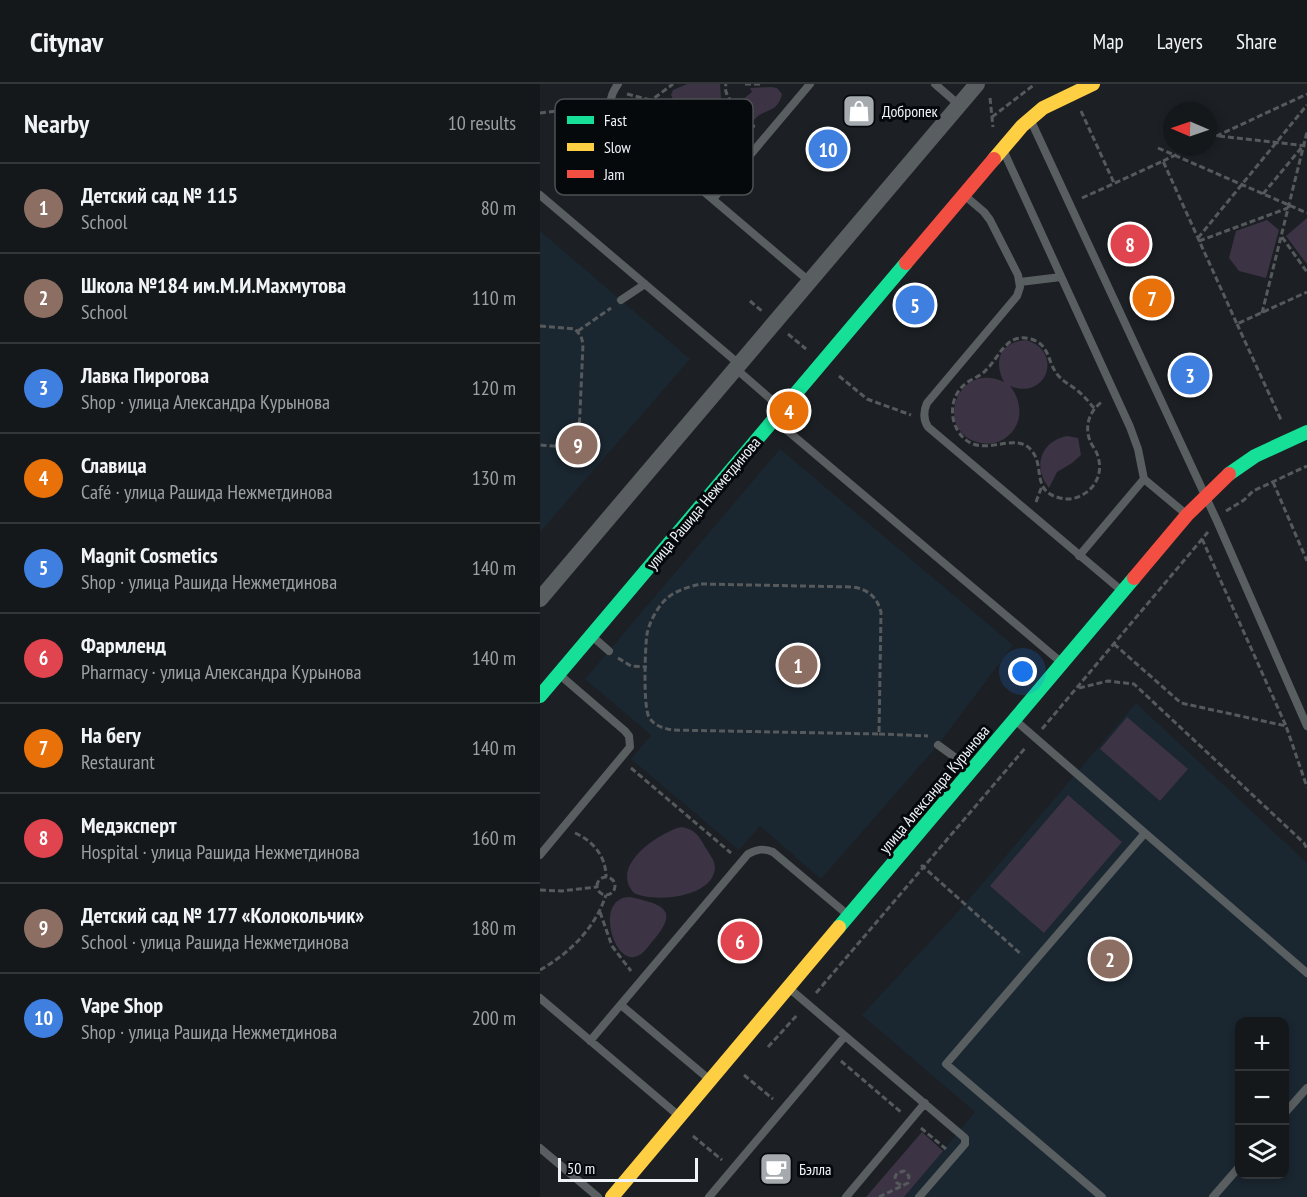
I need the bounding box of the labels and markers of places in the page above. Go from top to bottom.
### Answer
shop icon: Добропек [841,93,877,129]
place label: Добропек [882,101,939,121]
pin: 10 [808,126,848,172]
pin: 8 [1110,222,1150,266]
pin: 7 [1132,276,1172,320]
pin: 5 [896,282,934,328]
pin: 3 [1170,352,1210,398]
pin: 4 [770,388,808,434]
pin: 9 [558,422,597,468]
pin: 1 [778,642,818,688]
pin: 6 [720,918,760,964]
pin: 2 [1090,936,1130,982]
cafe icon: Бэлла [758,1151,794,1187]
place label: Бэлла [799,1159,832,1179]

